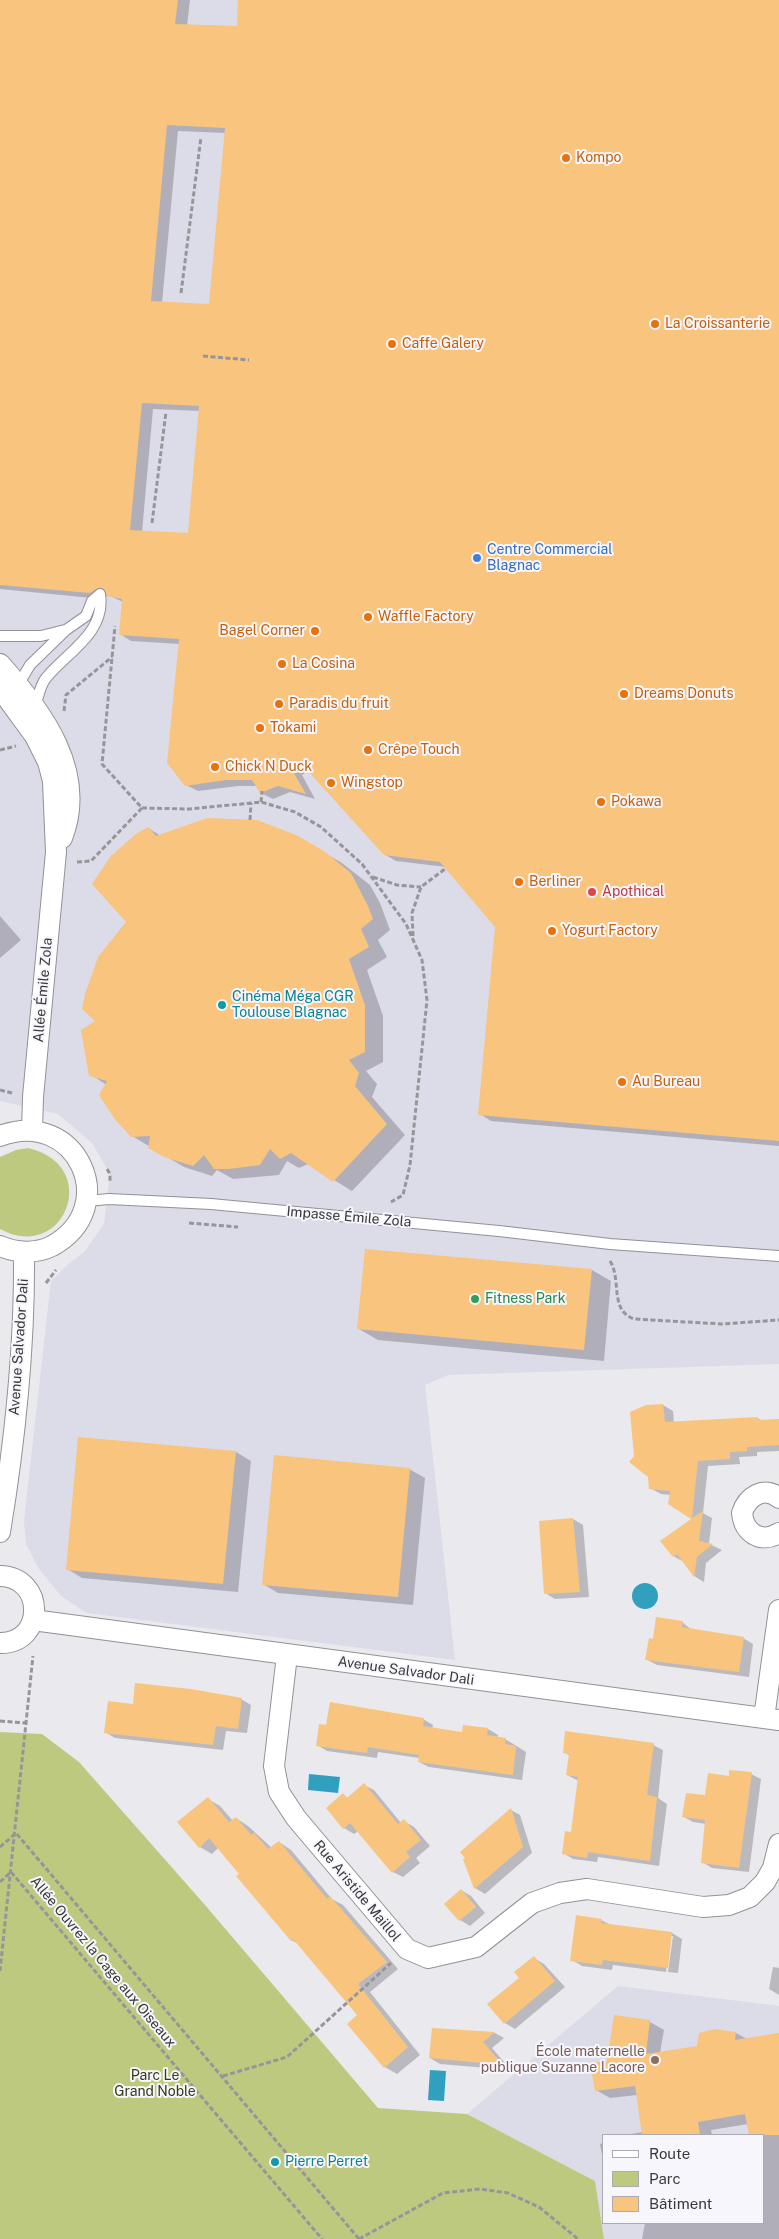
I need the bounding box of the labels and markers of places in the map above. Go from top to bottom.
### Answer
place label: Kompo [576,150,621,166]
marker: Kompo [560,152,572,164]
place label: La Croissanterie [665,316,770,332]
marker: La Croissanterie [649,318,661,330]
place label: Caffe Galery [402,336,484,352]
marker: Caffe Galery [386,338,398,350]
place label: Centre Commercial Blagnac [487,542,612,574]
marker: Centre Commercial Blagnac [471,552,483,564]
place label: Waffle Factory [378,609,474,625]
marker: Waffle Factory [362,611,374,623]
place label: Bagel Corner [219,623,305,639]
marker: Bagel Corner [309,625,321,637]
place label: La Cosina [292,656,355,672]
marker: La Cosina [276,658,288,670]
place label: Dreams Donuts [634,686,734,702]
marker: Dreams Donuts [618,688,630,700]
place label: Paradis du fruit [289,696,389,712]
marker: Paradis du fruit [273,698,285,710]
place label: Tokami [270,720,316,736]
marker: Tokami [254,722,266,734]
place label: Crêpe Touch [378,742,460,758]
marker: Crêpe Touch [362,744,374,756]
place label: Chick N Duck [225,759,312,775]
marker: Chick N Duck [209,761,221,773]
place label: Wingstop [341,775,403,791]
marker: Wingstop [325,777,337,789]
place label: Pokawa [611,794,661,810]
marker: Pokawa [595,796,607,808]
place label: Berliner [529,874,581,890]
marker: Berliner [513,876,525,888]
place label: Apothical [602,884,664,900]
marker: Apothical [586,886,598,898]
place label: Yogurt Factory [562,923,658,939]
marker: Yogurt Factory [546,925,558,937]
place label: Cinéma Méga CGR Toulouse Blagnac [232,989,354,1022]
marker: Cinéma Méga CGR Toulouse Blagnac [216,999,228,1011]
place label: Au Bureau [632,1074,700,1090]
marker: Au Bureau [616,1076,628,1088]
place label: Fitness Park [485,1291,566,1307]
marker: Fitness Park [469,1293,481,1305]
place label: École maternelle publique Suzanne Lacore [481,2044,645,2076]
marker: École maternelle publique Suzanne Lacore [649,2054,661,2066]
place label: Pierre Perret [285,2154,368,2170]
marker: Pierre Perret [269,2156,281,2168]

